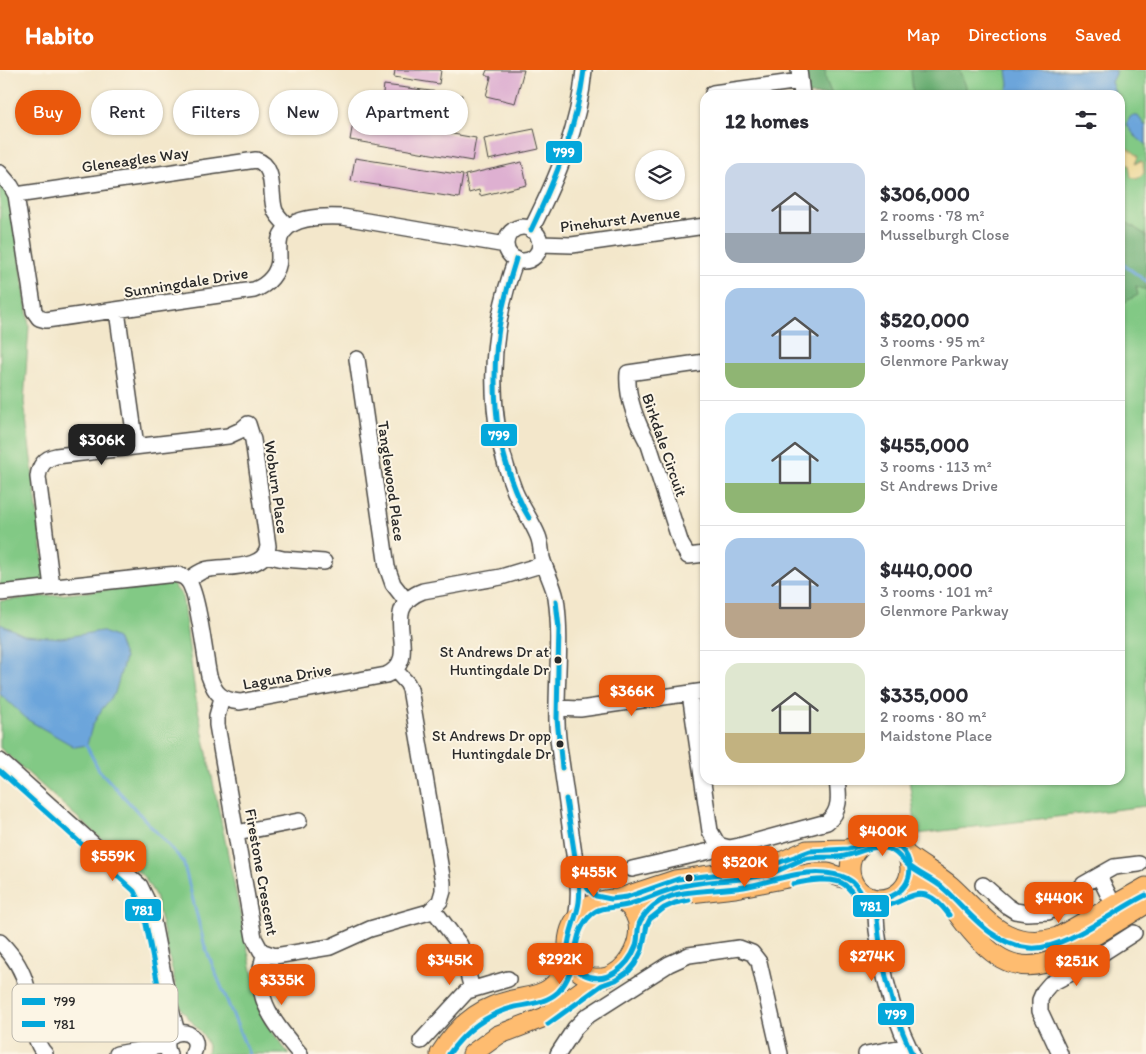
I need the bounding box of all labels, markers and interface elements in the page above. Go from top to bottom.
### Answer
text: Habito [25,21,94,50]
text: Map [907,24,940,46]
text: Directions [968,24,1047,46]
text: Saved [1075,24,1121,46]
chip: Buy [15,90,81,135]
chip: Rent [91,90,163,135]
chip: Filters [173,90,259,135]
chip: New [269,90,338,135]
chip: Apartment [348,90,468,135]
icon: filters [1072,106,1100,134]
text: 12 homes [725,108,809,133]
line badge: 799 [545,140,583,164]
street label: Gleneagles Way [80,143,190,176]
text: 799 [552,144,575,161]
map controls [635,150,685,200]
button: layers [635,150,685,200]
text: $306,000 [880,181,970,206]
icon: home [765,183,825,243]
street label: Pinehurst Avenue [559,203,681,236]
text: 2 rooms · 78 m² [880,206,985,225]
text: Musselburgh Close [880,225,1009,244]
street label: Sunningdale Drive [123,263,250,302]
text: $520,000 [880,307,969,332]
icon: home [765,308,825,368]
text: 3 rooms · 95 m² [880,332,985,351]
text: Glenmore Parkway [880,351,1009,370]
street label: Birkdale Circuit [638,391,691,499]
street label: Tanglewood Place [374,420,409,543]
line badge: 799 [480,423,518,447]
pin: $306K [67,424,137,466]
text: 799 [487,427,510,444]
text: $306K [79,430,125,449]
text: $455,000 [880,432,969,457]
icon: home [765,433,825,493]
street label: Woburn Place [261,439,292,535]
text: 3 rooms · 113 m² [880,457,992,476]
text: St Andrews Drive [880,476,998,495]
text: $440,000 [880,557,973,582]
icon: home [765,558,825,618]
text: 3 rooms · 101 m² [880,582,993,601]
text: Glenmore Parkway [880,601,1009,620]
place label: St Andrews Dr at Huntingdale Dr [440,643,549,679]
marker: St Andrews Dr at Huntingdale Dr [553,655,563,665]
street label: Laguna Drive [241,659,333,694]
pin: $366K [597,674,667,717]
text: $366K [610,681,654,700]
text: $335,000 [880,682,968,707]
icon: home [765,683,825,743]
text: 2 rooms · 80 m² [880,707,986,726]
text: Maidstone Place [880,726,992,745]
place label: St Andrews Dr opp Huntingdale Dr [432,727,551,763]
marker: St Andrews Dr opp Huntingdale Dr [555,739,565,749]
street label: Firestone Crescent [241,807,282,937]
pin: $400K [848,814,918,857]
text: $400K [859,821,907,840]
pin: $559K [78,840,148,882]
text: $559K [91,846,135,865]
pin: $520K [710,846,780,888]
text: $520K [722,852,768,871]
pin: $455K [559,856,629,898]
text: $455K [572,862,616,881]
unlabelled marker [684,873,694,883]
pin: $440K [1024,882,1094,924]
text: $440K [1035,888,1083,907]
line badge: 781 [852,894,890,918]
line badge: 781 [124,898,162,922]
text: 781 [859,898,882,915]
text: 781 [131,902,154,919]
pin: $274K [837,940,907,982]
pin: $292K [525,942,595,985]
pin: $345K [415,944,485,986]
pin: $251K [1042,944,1112,987]
text: $274K [850,946,894,965]
text: $292K [538,949,582,968]
text: $345K [427,950,473,969]
text: $251K [1056,951,1098,970]
pin: $335K [247,964,317,1006]
text: $335K [260,970,304,989]
legend [12,984,178,1042]
text: 799 [54,993,76,1010]
line badge: 799 [877,1002,915,1026]
text: 799 [884,1006,907,1023]
text: 781 [54,1016,76,1033]

